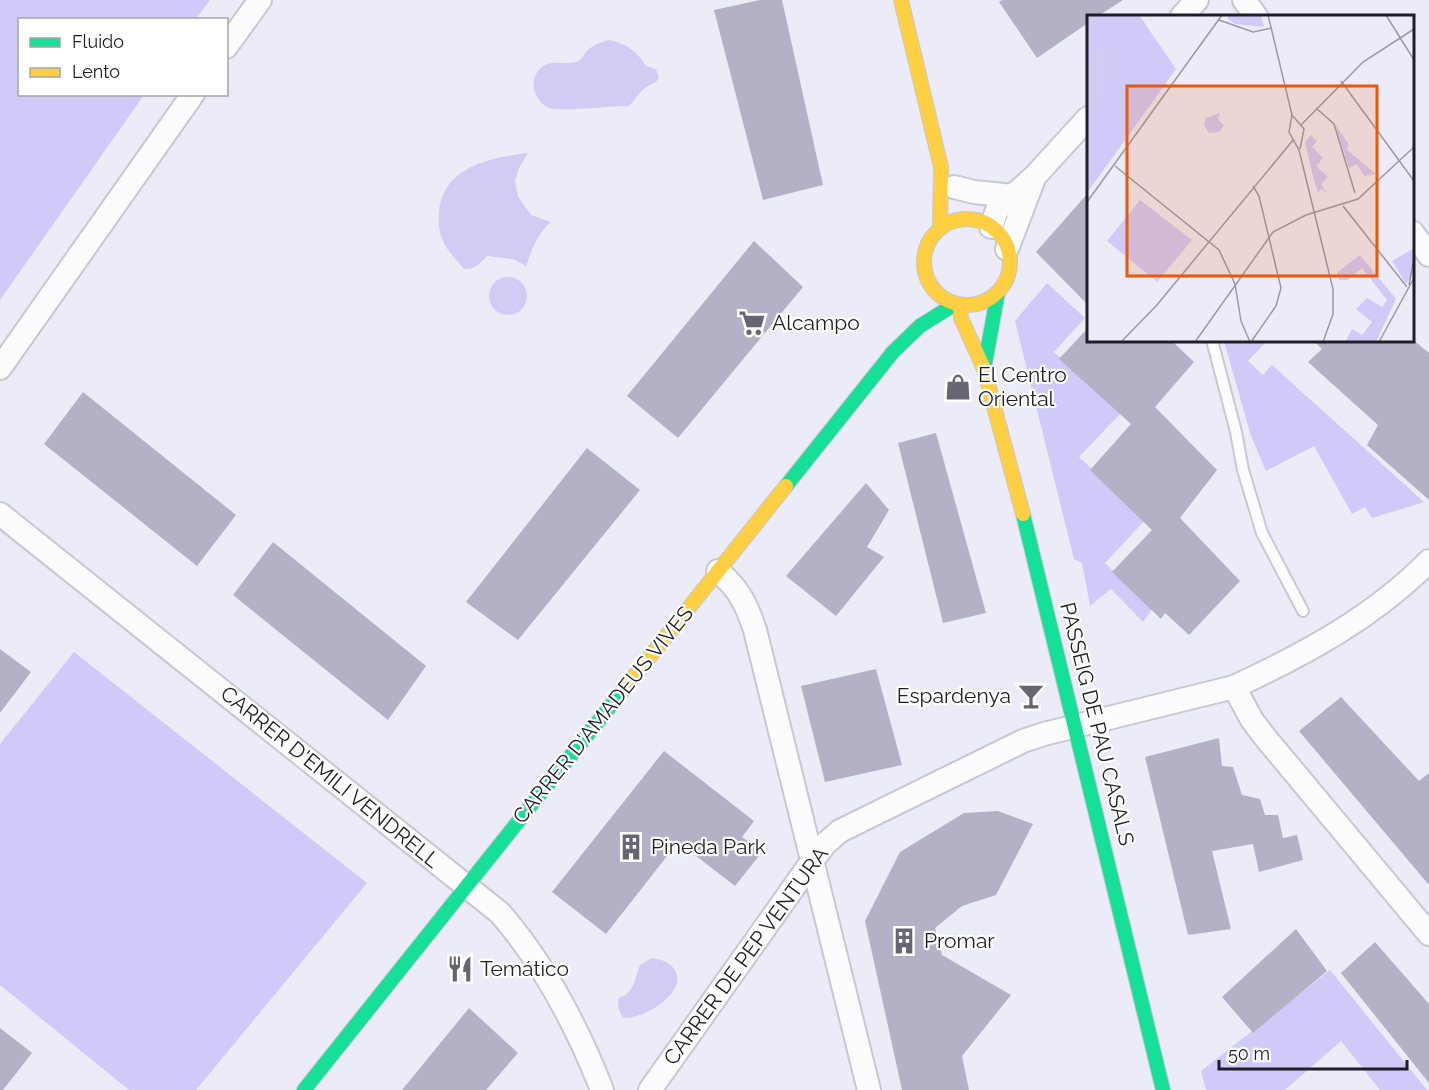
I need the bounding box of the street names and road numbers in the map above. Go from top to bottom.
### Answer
street label: PASSEIG DE PAU CASALS [1055,600,1140,848]
street label: CARRER D'AMADEUS VIVES [507,601,698,828]
street label: CARRER D'EMILI VENDRELL [216,680,445,873]
street label: CARRER DE PEP VENTURA [658,842,833,1070]

